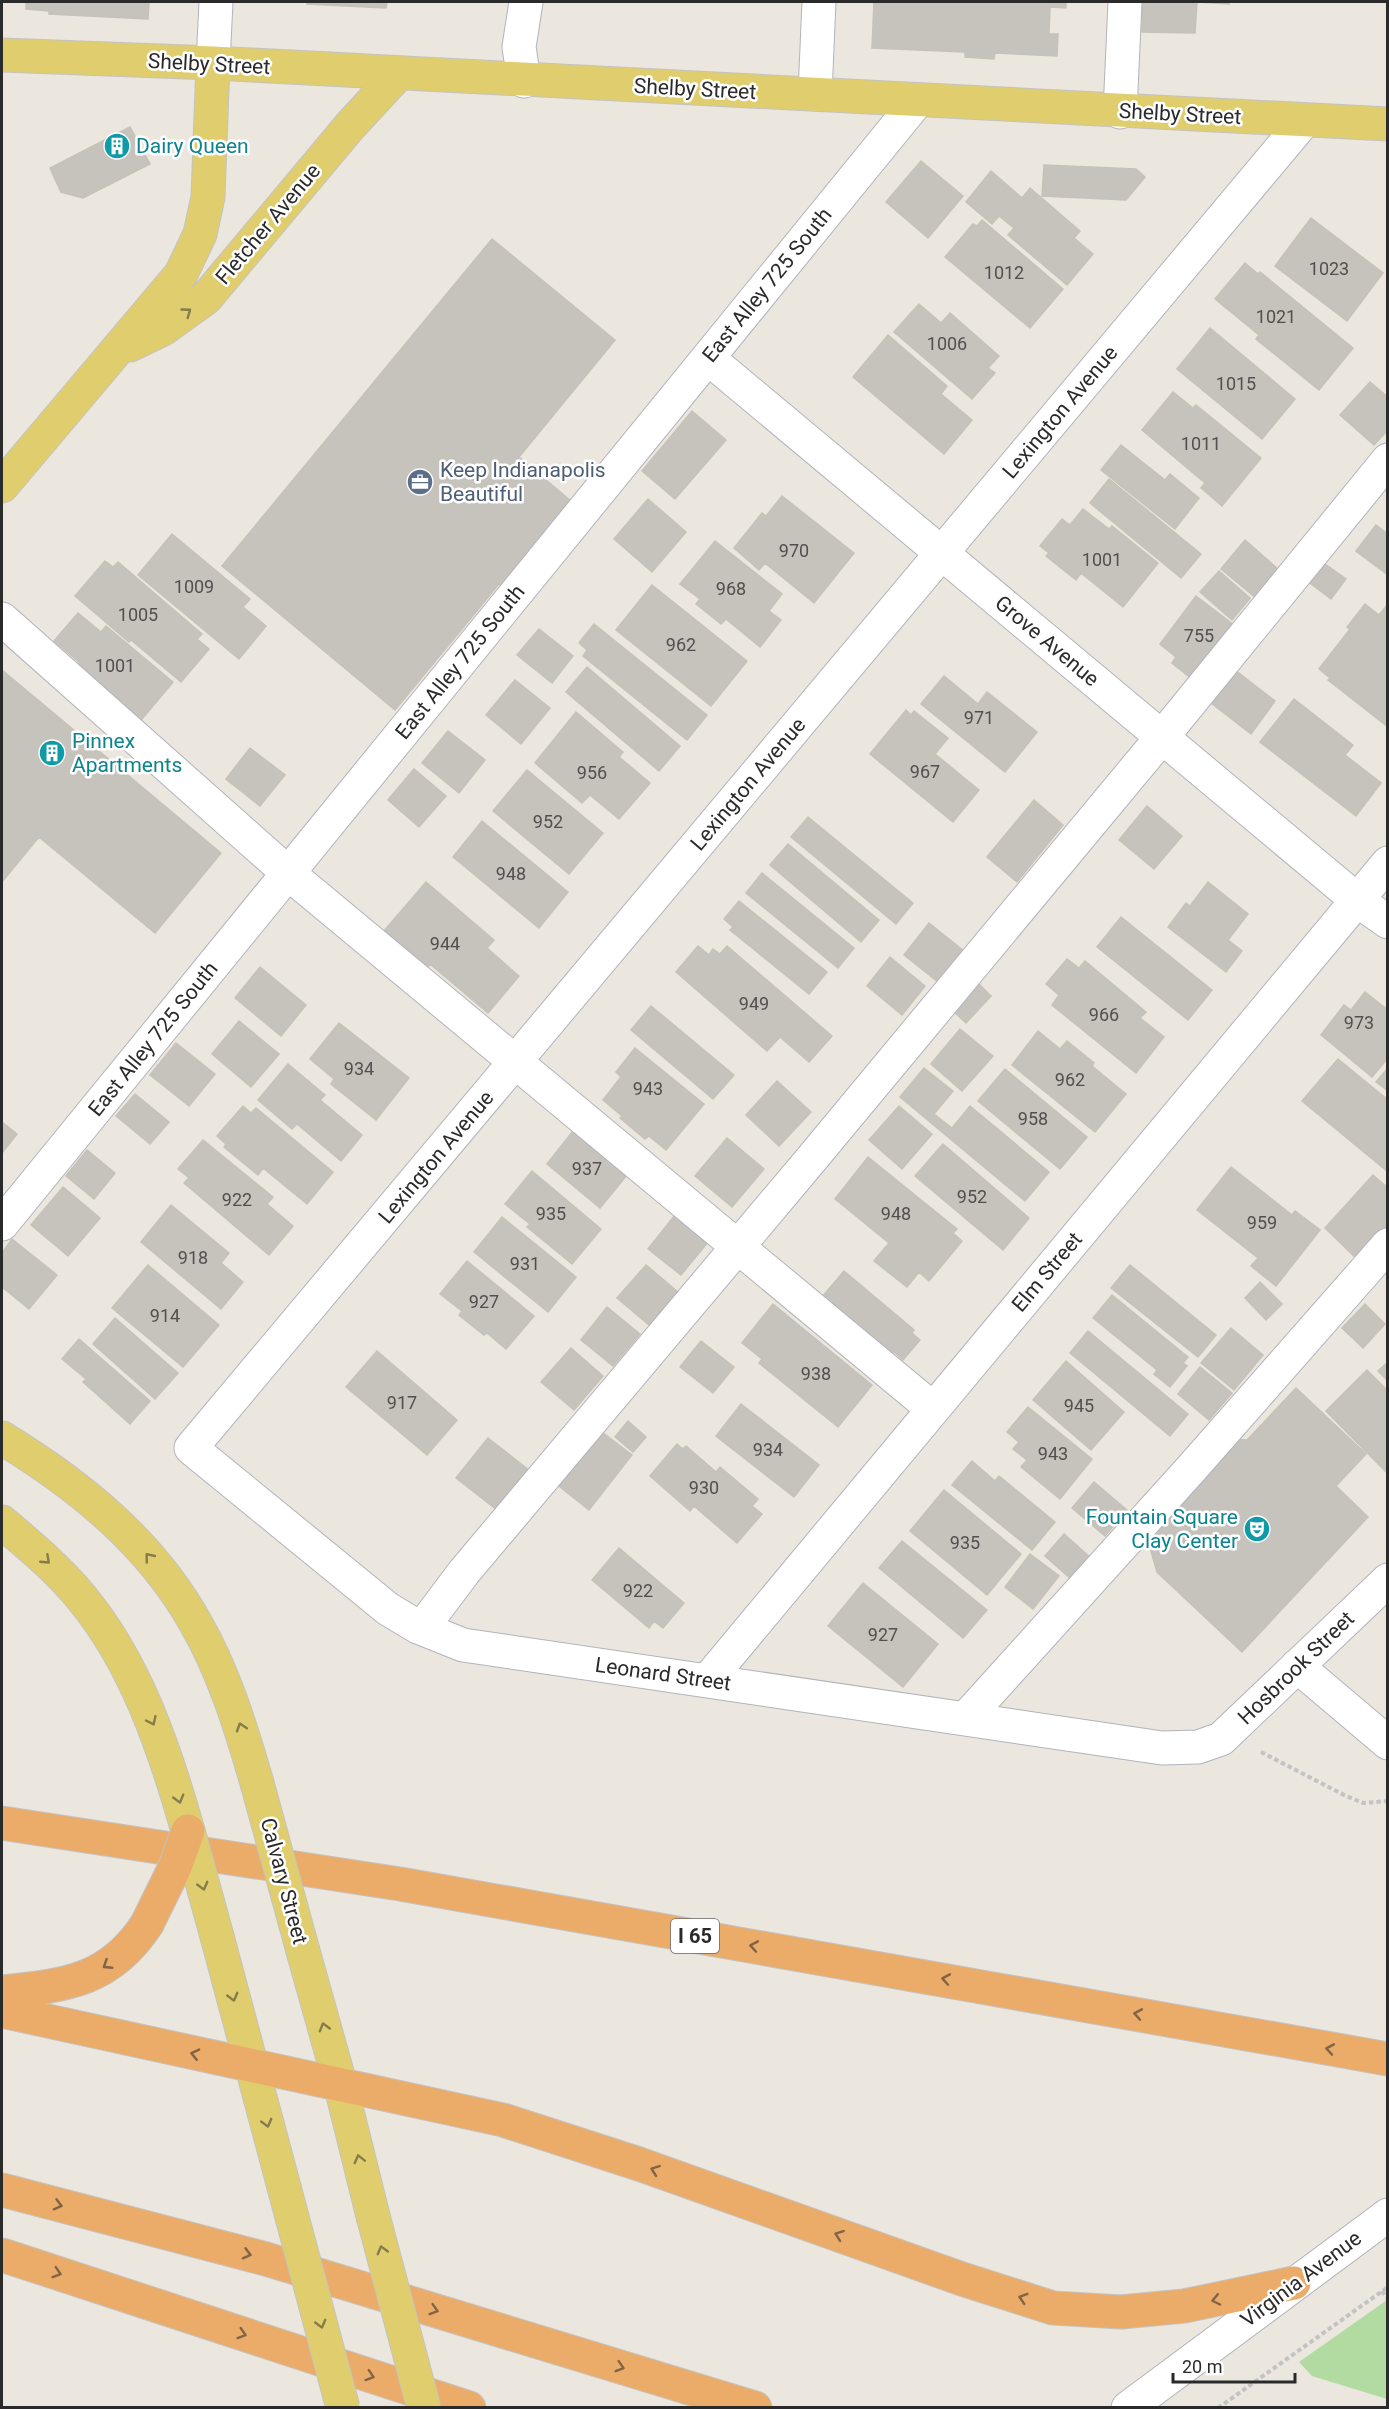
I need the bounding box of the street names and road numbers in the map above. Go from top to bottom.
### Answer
street label: Shelby Street [147,49,271,79]
street label: Shelby Street [633,74,757,104]
street label: Shelby Street [1118,99,1242,129]
street label: Fletcher Avenue [211,159,325,289]
street label: East Alley 725 South [697,203,837,367]
street label: Lexington Avenue [998,341,1122,483]
street label: East Alley 725 South [390,580,530,744]
street label: Grove Avenue [990,591,1104,691]
street label: Lexington Avenue [686,713,810,855]
street label: East Alley 725 South [83,957,223,1121]
street label: Lexington Avenue [374,1086,498,1228]
street label: Elm Street [1007,1227,1087,1317]
street label: Hosbrook Street [1233,1607,1359,1729]
street label: Leonard Street [594,1653,733,1695]
street label: Calvary Street [256,1815,312,1947]
road number: I 65 [671,1919,719,1953]
street label: Virginia Avenue [1236,2226,1366,2332]

